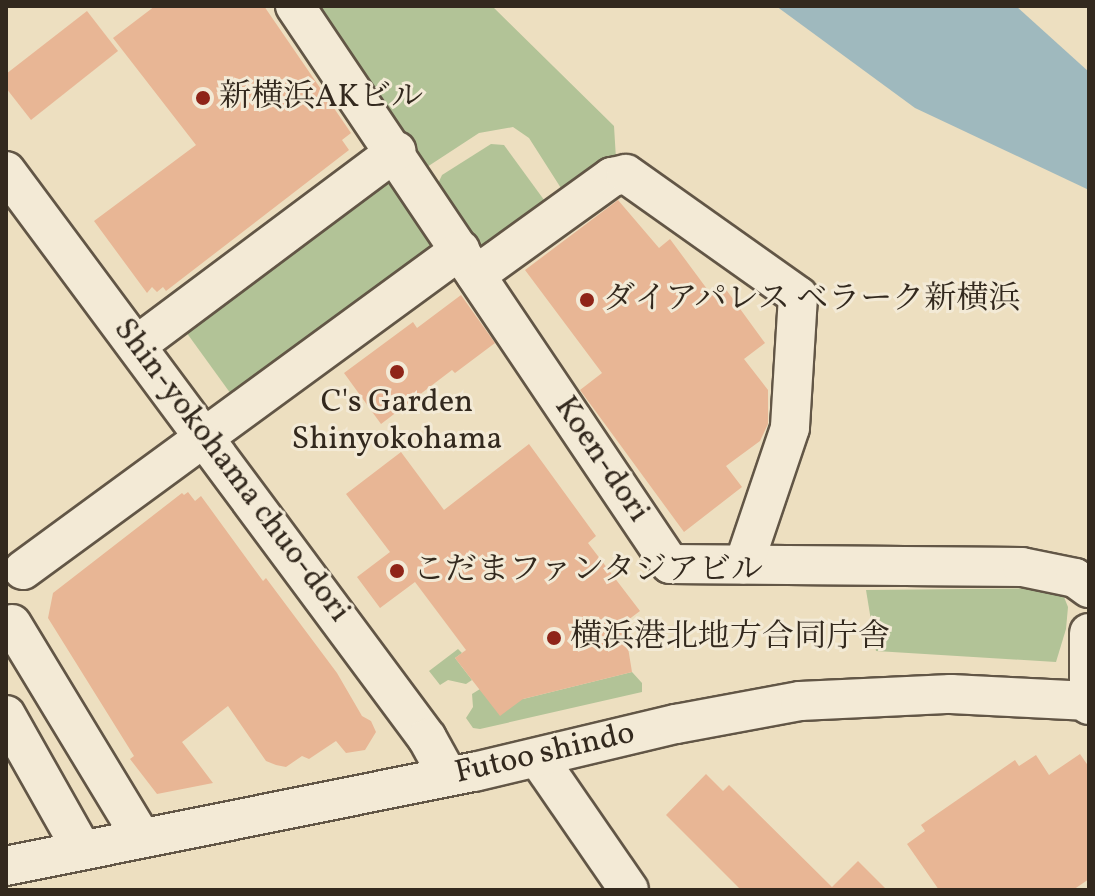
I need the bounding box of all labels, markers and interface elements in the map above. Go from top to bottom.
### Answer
place label: 新横浜AKビル [219,79,423,117]
marker: 新横浜AKビル [194,89,212,107]
place label: ダイアパレス ベラーク新横浜 [603,281,1025,319]
marker: ダイアパレス ベラーク新横浜 [578,291,596,309]
street label: Shin-yokohama chuo-dori [104,312,358,630]
marker: C's Garden Shinyokohama [388,363,406,381]
place label: C's Garden Shinyokohama [292,385,502,460]
street label: Koen-dori [545,390,657,530]
place label: こだまファンタジアビル [413,552,765,590]
marker: こだまファンタジアビル [388,562,406,580]
place label: 横浜港北地方合同庁舎 [570,619,890,657]
marker: 横浜港北地方合同庁舎 [545,629,563,647]
street label: Futoo shindo [452,715,638,793]

